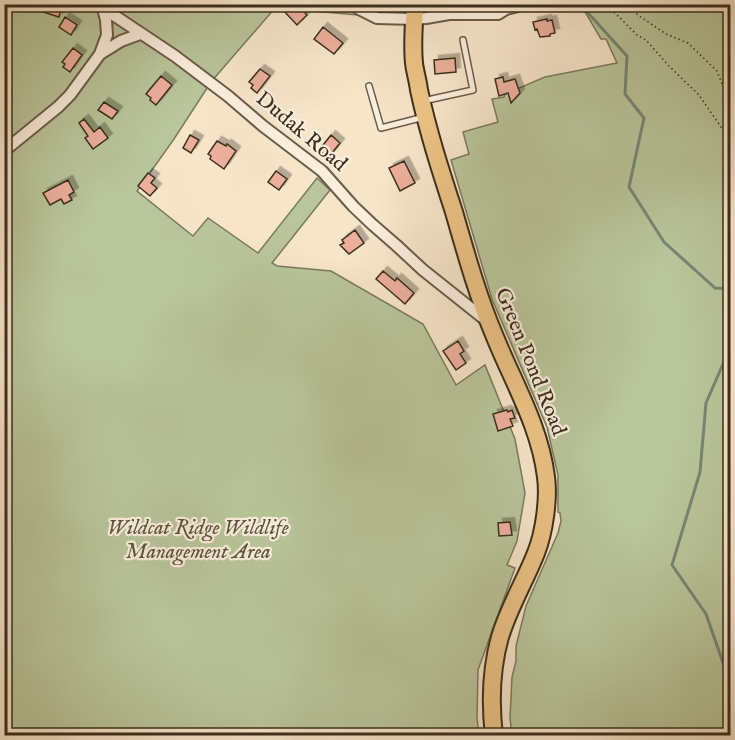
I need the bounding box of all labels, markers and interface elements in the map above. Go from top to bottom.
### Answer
street label: Dudak Road [250,86,353,179]
street label: Green Pond Road [488,284,572,441]
park label: Wildcat Ridge Wildlife Management Area [107,515,289,566]

